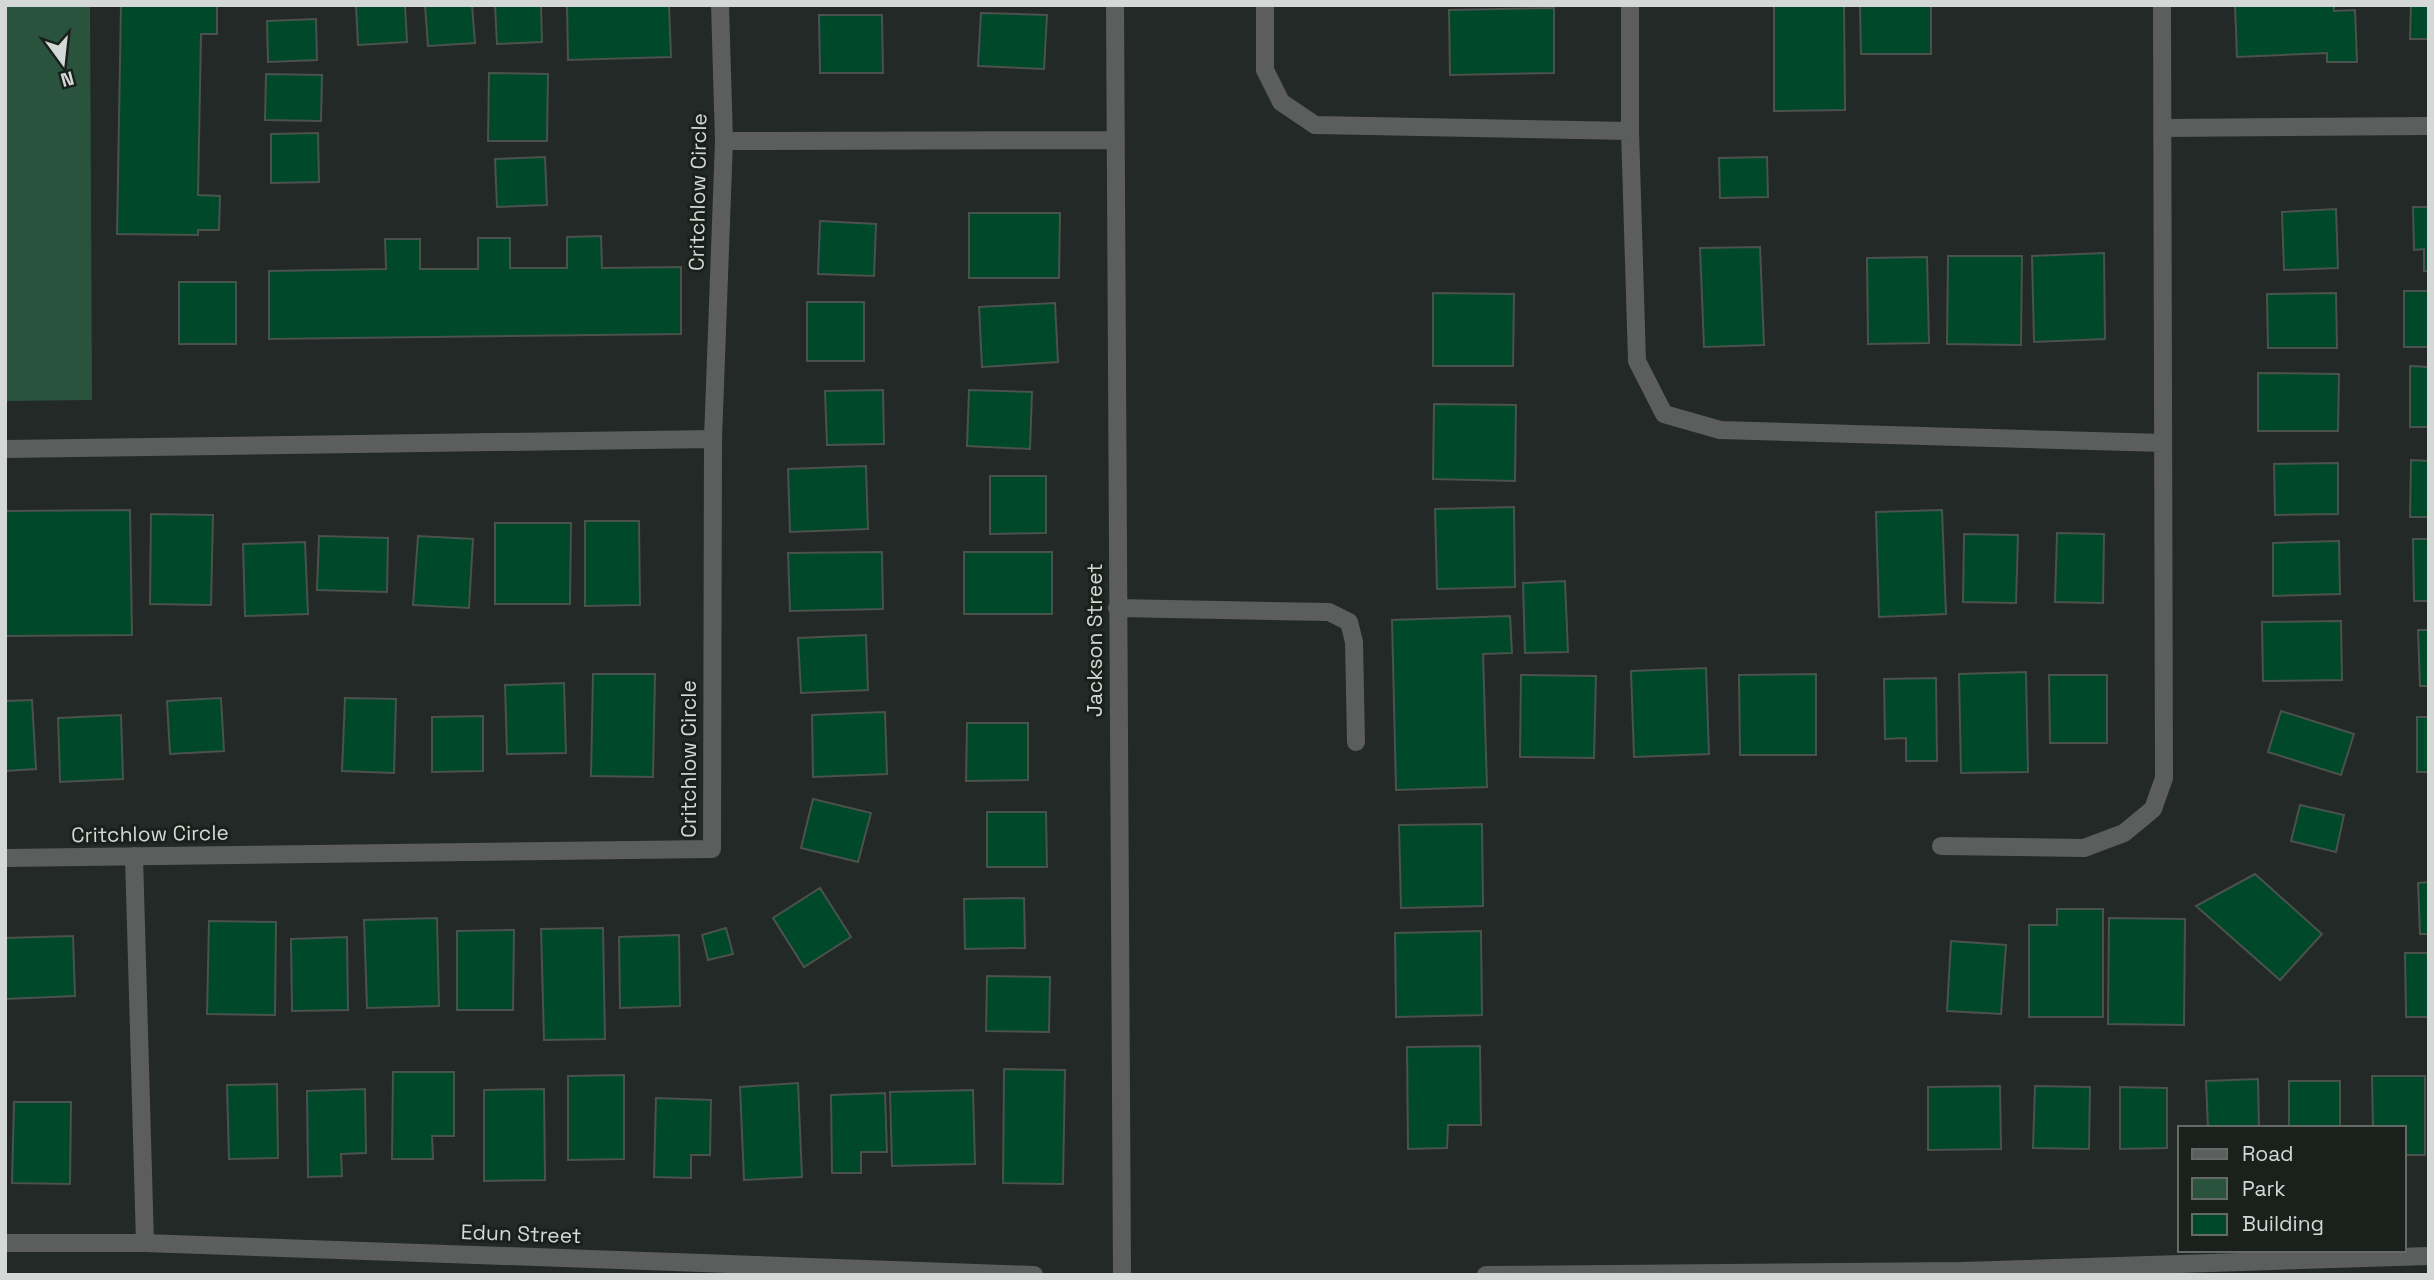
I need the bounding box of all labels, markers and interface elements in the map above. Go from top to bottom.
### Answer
north arrow [28,28,98,98]
text: N [58,65,77,93]
street label: Critchlow Circle [683,113,712,271]
street label: Jackson Street [1081,563,1108,717]
street label: Critchlow Circle [675,680,702,838]
street label: Critchlow Circle [71,819,229,848]
legend [2178,1126,2406,1252]
text: Road [2242,1140,2294,1167]
text: Park [2242,1175,2286,1202]
text: Building [2242,1210,2324,1237]
street label: Edun Street [460,1218,582,1249]

